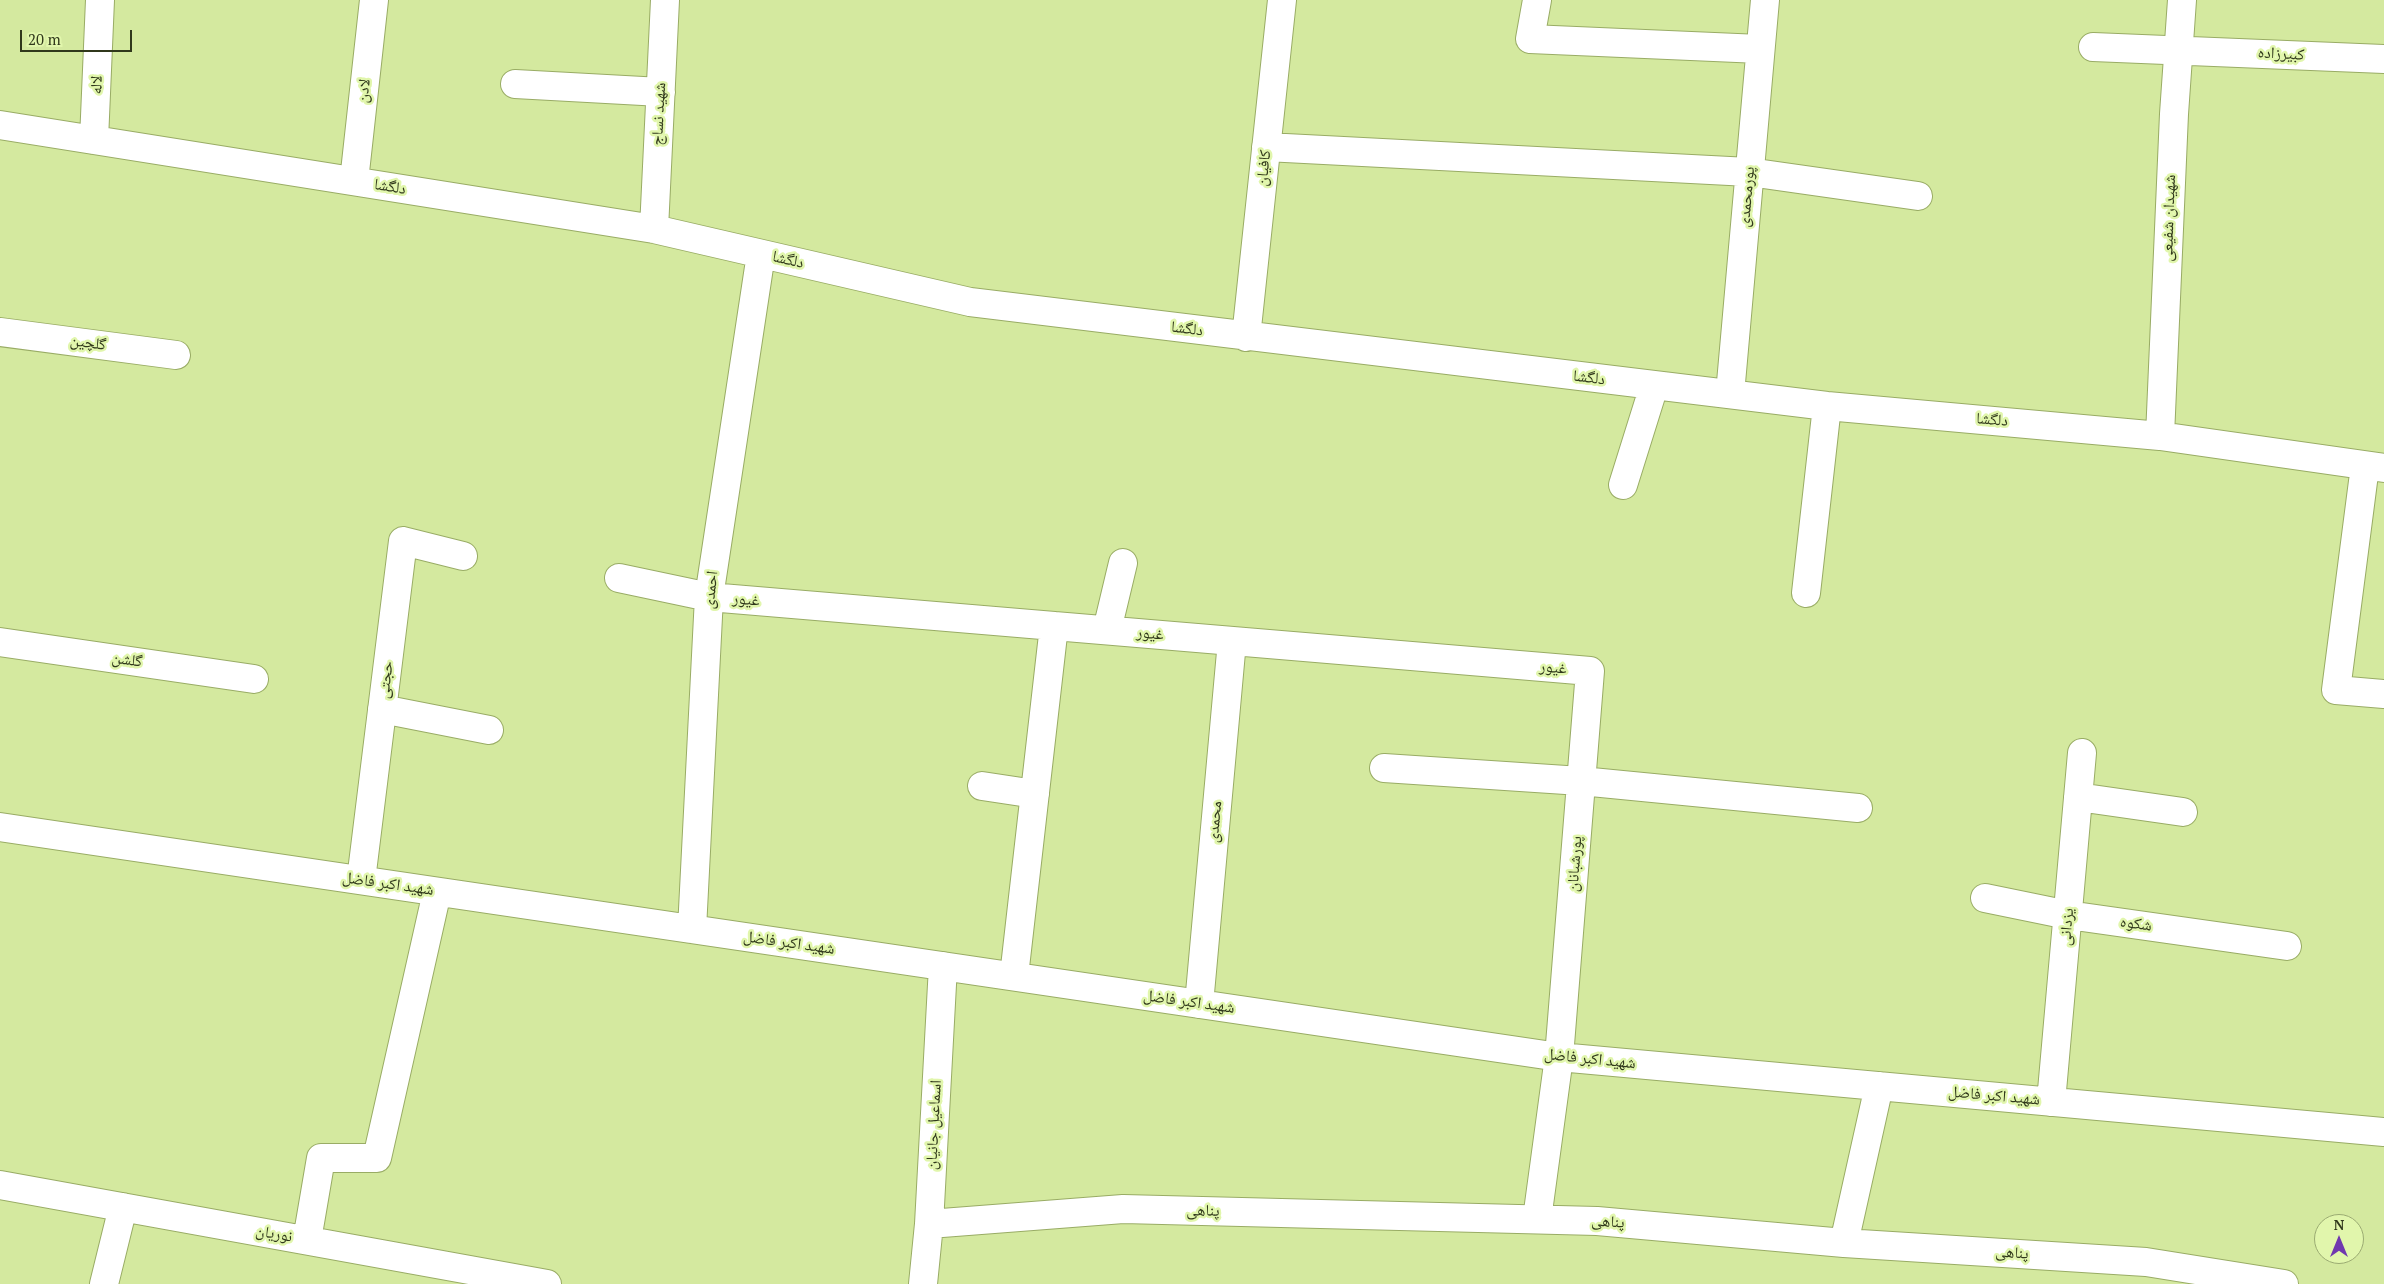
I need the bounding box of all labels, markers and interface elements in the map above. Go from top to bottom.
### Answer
scale bar [22,20,135,52]
text: 20 m [28,29,61,49]
street label: کبیرزاده [2257,43,2305,65]
street label: لاله [87,75,107,95]
street label: لادن [353,78,375,104]
street label: شهید نساج [648,82,670,146]
street label: کافیان [1253,149,1275,187]
street label: پورمحمدی [1735,166,1759,228]
street label: شهیدان شفیعی [2158,174,2180,262]
street label: دلگشا [373,175,407,199]
street label: دلگشا [770,247,806,273]
street label: دلگشا [1170,318,1204,340]
street label: گلچین [69,331,107,355]
street label: دلگشا [1572,367,1606,389]
street label: دلگشا [1975,409,2009,431]
street label: احمدی [699,570,723,610]
street label: غیور [731,589,761,611]
street label: غیور [1135,623,1165,645]
street label: گلشن [111,648,143,672]
street label: غیور [1538,657,1568,679]
street label: حجتی [374,660,398,700]
street label: محمدی [1204,800,1226,844]
street label: پورشبانان [1563,835,1587,893]
street label: شهید اکبر فاضل [341,868,435,900]
street label: یزدانی [2056,907,2078,947]
street label: شکوه [2119,912,2153,936]
street label: شهید اکبر فاضل [742,927,836,959]
street label: شهید اکبر فاضل [1142,986,1236,1018]
street label: شهید اکبر فاضل [1543,1045,1637,1073]
street label: اسماعیل جانیان [922,1080,946,1170]
street label: شهید اکبر فاضل [1947,1082,2041,1110]
street label: پناهی [1186,1201,1220,1221]
street label: پناهی [1591,1211,1625,1233]
north arrow [2314,1214,2364,1264]
text: N [2334,1215,2344,1234]
street label: نوریان [254,1221,294,1247]
street label: پناهی [1995,1242,2029,1264]

